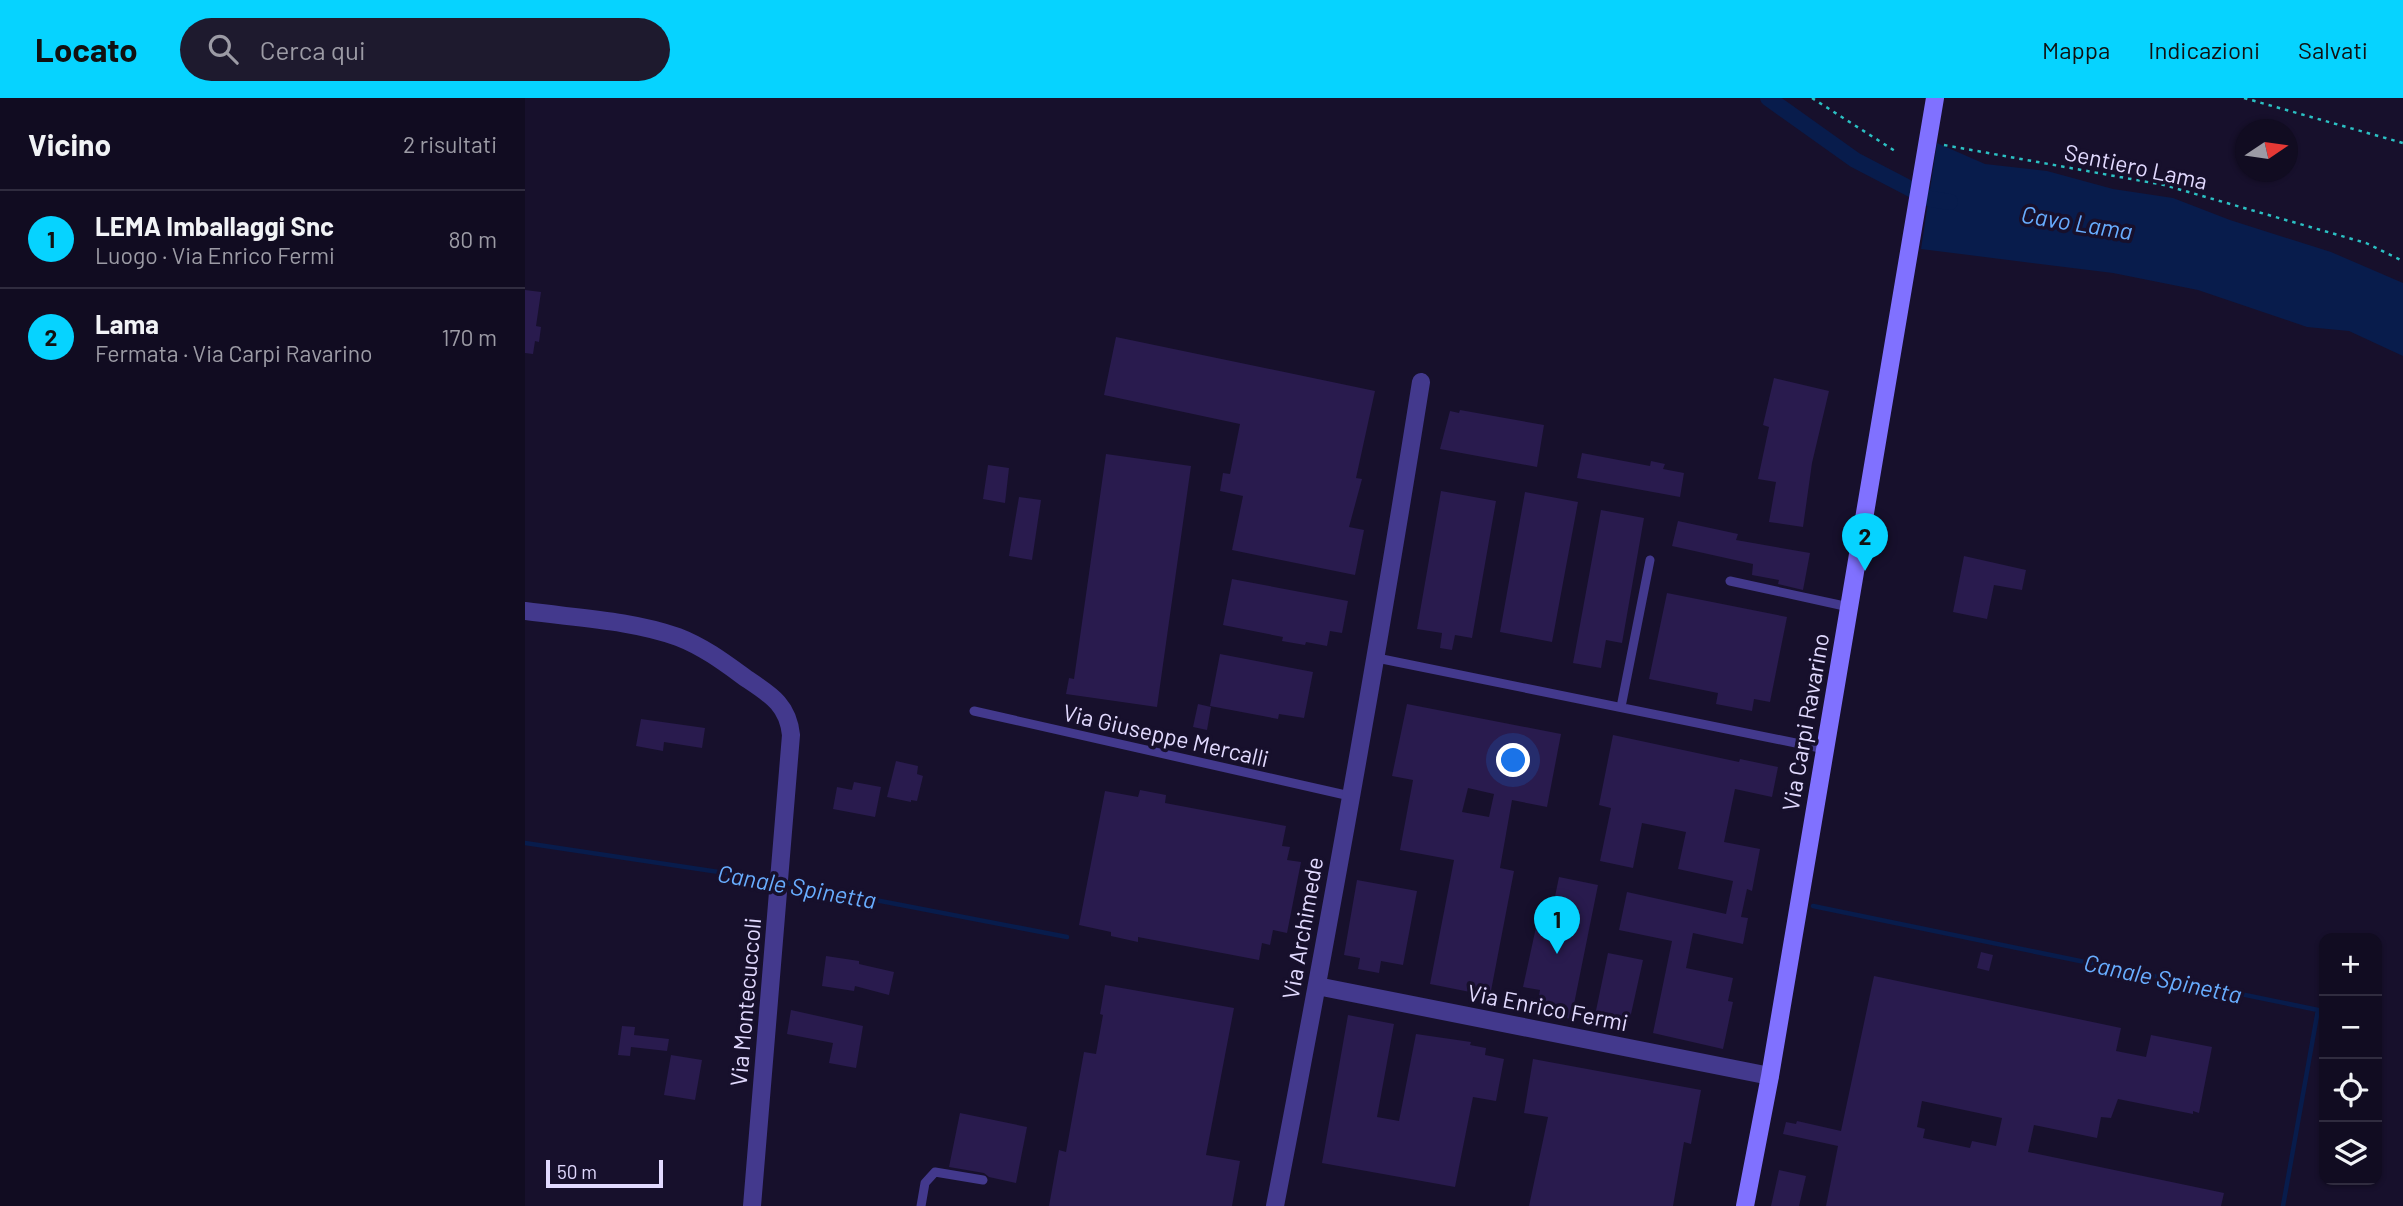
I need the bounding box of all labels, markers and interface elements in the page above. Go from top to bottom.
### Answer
search box [180,18,670,81]
text: Locato [35,29,138,69]
icon: search [204,30,242,68]
text: Cerca qui [260,34,366,65]
text: Mappa [2042,35,2110,64]
text: Indicazioni [2148,35,2260,64]
text: Salvati [2298,35,2368,64]
north arrow [2235,119,2298,182]
text: Vicino [28,126,111,162]
text: 2 risultati [403,130,497,158]
street label: Sentiero Lama [2062,137,2210,195]
water label: Cavo Lama [2019,199,2135,245]
text: LEMA Imballaggi Snc [95,210,334,241]
text: 1 [47,225,55,253]
text: 80 m [448,225,497,253]
text: Luogo · Via Enrico Fermi [95,241,335,269]
text: Lama [95,308,159,339]
text: 2 [45,323,57,351]
text: 170 m [441,323,497,351]
text: Fermata · Via Carpi Ravarino [95,339,373,367]
pin: 2 [1842,513,1888,571]
street label: Via Carpi Ravarino [1776,631,1834,813]
street label: Via Giuseppe Mercalli [1060,698,1272,772]
your location [1496,743,1530,777]
street label: Via Archimede [1276,855,1328,1001]
water label: Canale Spinetta [715,858,879,914]
pin: 1 [1534,896,1580,954]
street label: Via Montecuccoli [724,917,766,1087]
map controls [2319,933,2382,1185]
button: + [2319,933,2382,996]
water label: Canale Spinetta [2081,947,2245,1009]
street label: Via Enrico Fermi [1465,978,1631,1036]
button: − [2319,996,2382,1059]
button: locate [2319,1059,2382,1122]
button: layers [2319,1122,2382,1185]
scale bar [546,1157,663,1189]
text: 50 m [557,1160,597,1183]

